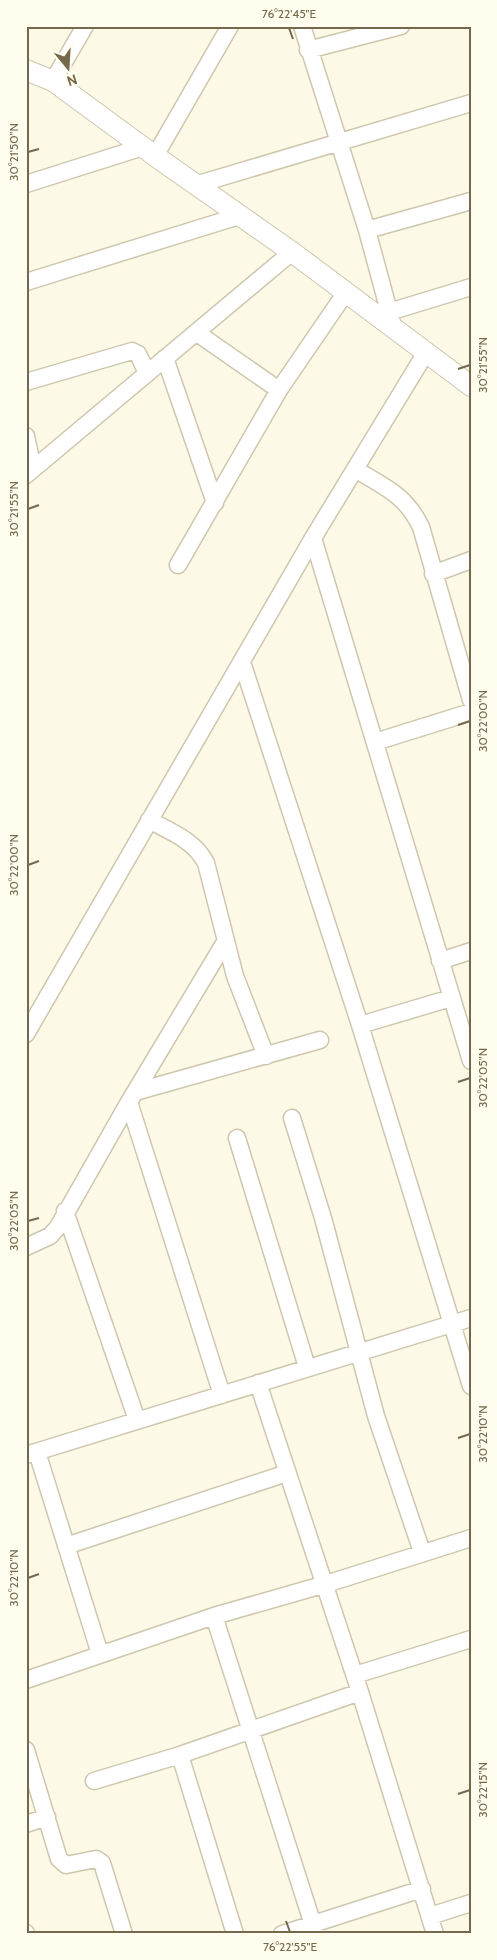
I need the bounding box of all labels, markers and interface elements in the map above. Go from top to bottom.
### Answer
text: 76°22'45"E [262,6,316,21]
north arrow [42,42,92,92]
text: N [65,70,80,90]
text: 30°21'50"N [6,123,21,181]
text: 30°21'55"N [475,337,490,393]
text: 30°21'55"N [6,481,21,537]
text: 30°22'00"N [475,690,490,752]
text: 30°22'00"N [6,834,21,896]
text: 30°22'05"N [475,1048,490,1108]
text: 30°22'05"N [6,1191,21,1251]
text: 30°22'10"N [475,1405,490,1463]
text: 30°22'10"N [6,1549,21,1607]
text: 30°22'15"N [475,1762,490,1818]
text: 76°22'55"E [263,1939,317,1954]

